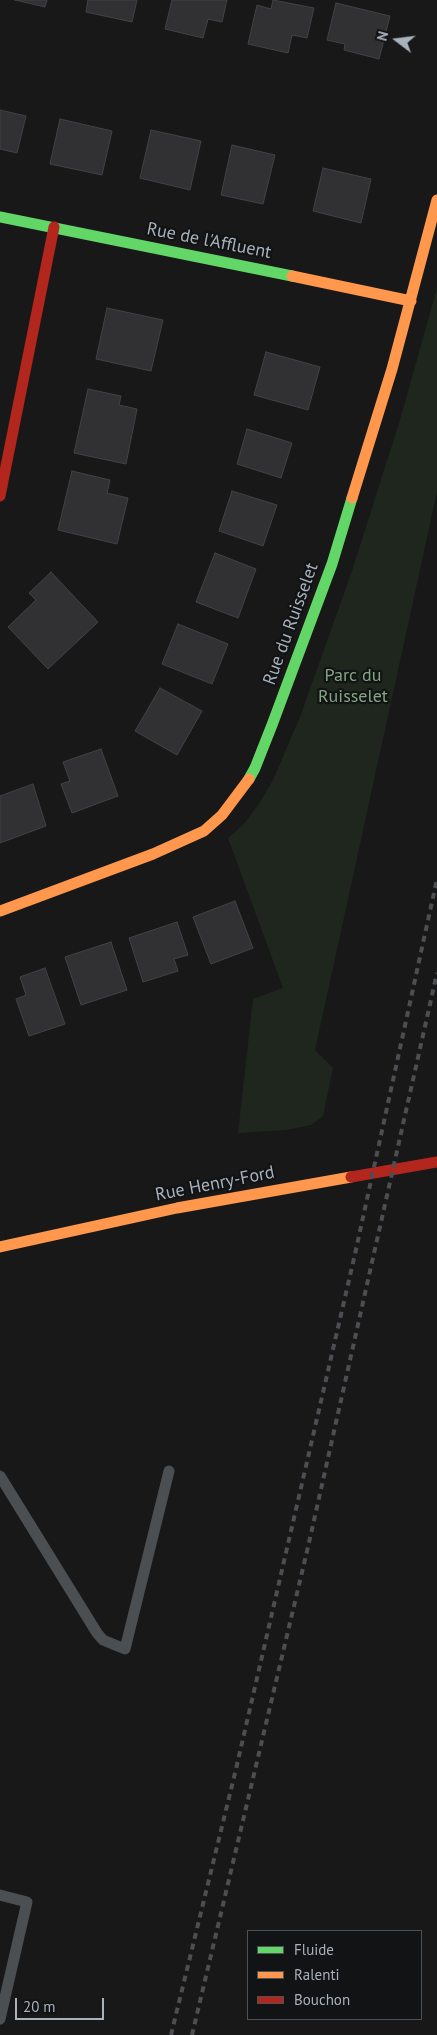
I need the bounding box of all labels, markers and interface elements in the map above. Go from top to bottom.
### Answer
north arrow [372,15,422,65]
text: N [373,29,392,43]
street label: Rue de l'Affluent [145,218,273,264]
street label: Rue du Ruisselet [259,560,323,688]
park label: Parc du Ruisselet [318,665,388,708]
street label: Rue Henry-Ford [154,1162,276,1206]
legend [247,1930,422,2020]
text: Fluide [294,1940,334,1959]
text: Ralenti [294,1965,340,1984]
scale bar [18,1988,106,2020]
text: Bouchon [294,1990,350,2009]
text: 20 m [23,1997,56,2016]

